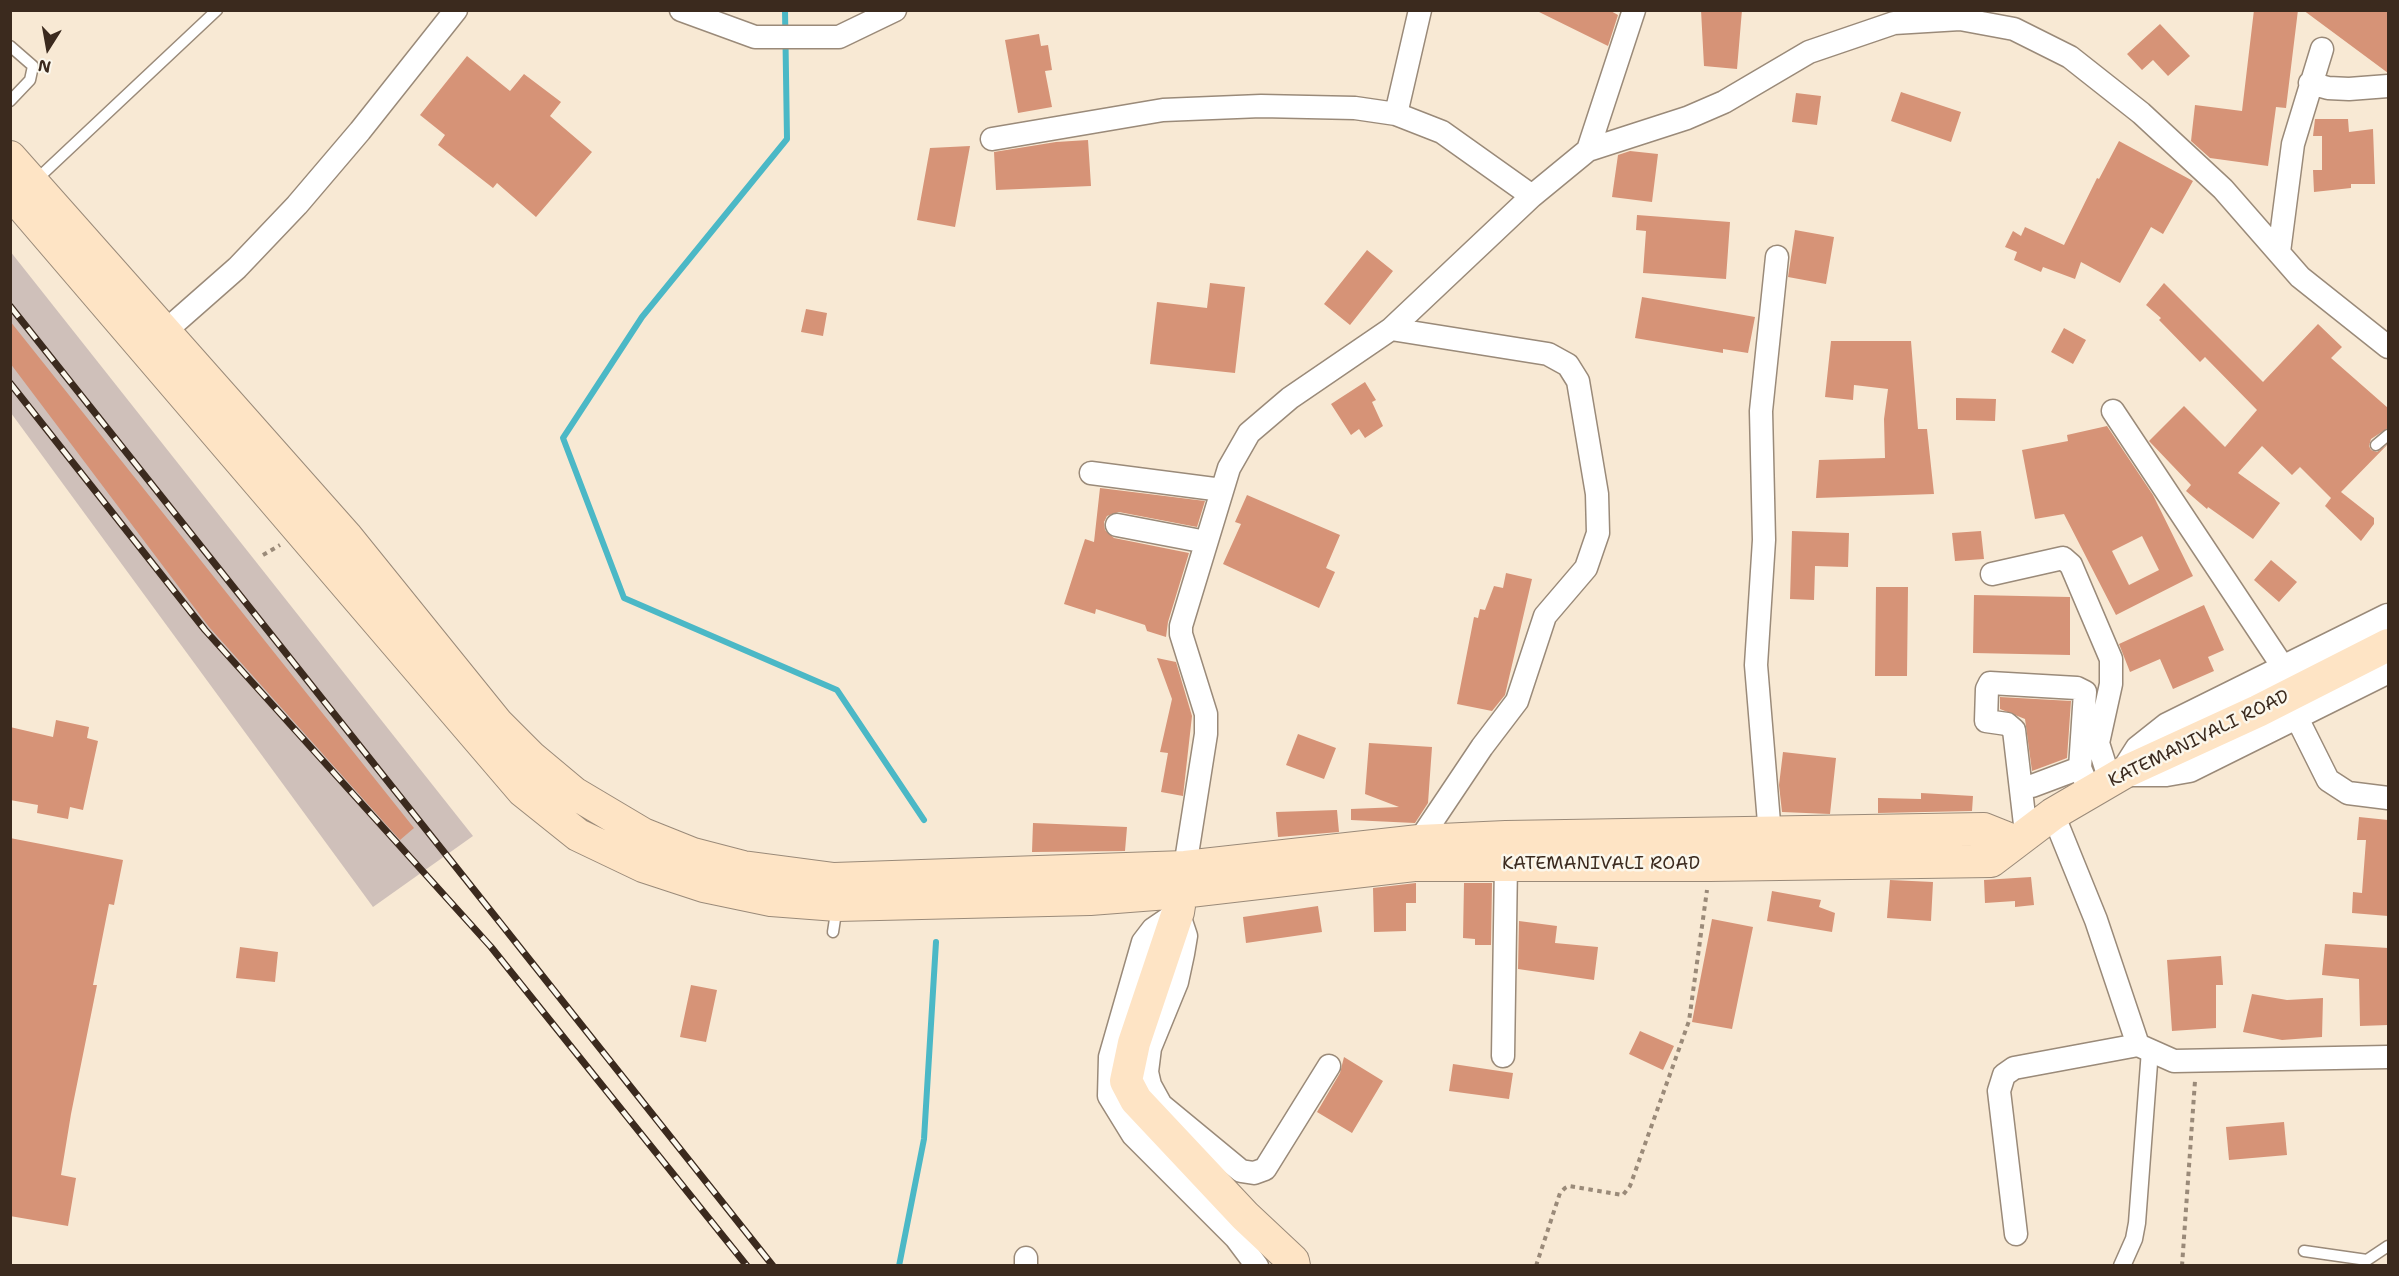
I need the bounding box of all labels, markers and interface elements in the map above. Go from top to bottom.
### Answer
north arrow [18,18,78,78]
text: N [36,55,53,78]
street label: KATEMANIVALI ROAD [2105,686,2293,792]
street label: KATEMANIVALI ROAD [1502,853,1700,875]

